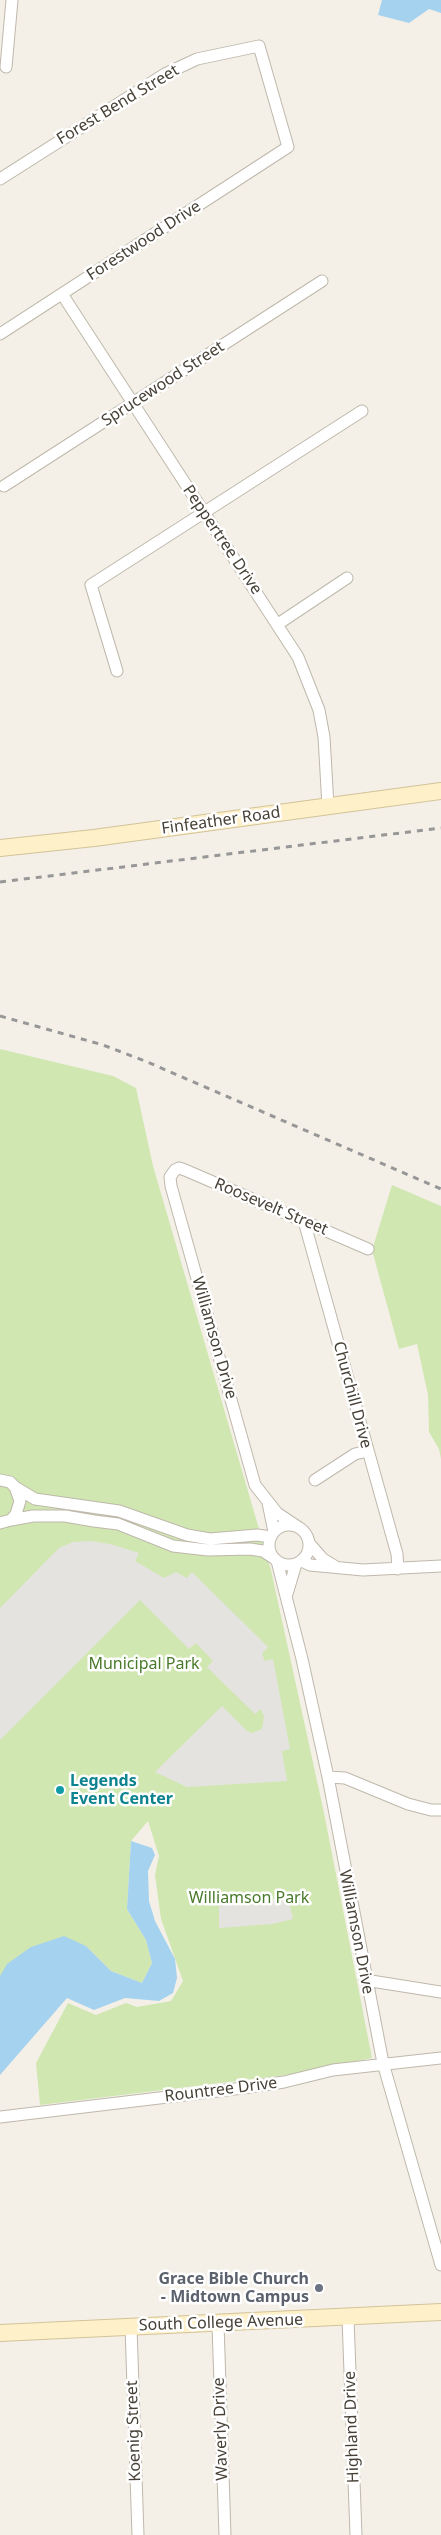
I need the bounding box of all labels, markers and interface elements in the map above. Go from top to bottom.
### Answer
street label: Forest Bend Street [54,61,182,149]
street label: Forestwood Drive [83,197,205,285]
street label: Sprucewood Street [98,337,228,431]
street label: Peppertree Drive [178,482,266,598]
street label: Finfeather Road [160,803,282,839]
street label: Roosevelt Street [211,1174,331,1240]
street label: Williamson Drive [187,1275,241,1401]
street label: Churchill Drive [329,1339,375,1451]
park label: Municipal Park [88,1654,200,1674]
place label: Legends Event Center [70,1771,173,1809]
marker: Legends Event Center [54,1784,66,1796]
street label: Williamson Drive [335,1868,377,1996]
park label: Williamson Park [189,1888,309,1908]
street label: Rountree Drive [164,2074,278,2106]
place label: Grace Bible Church - Midtown Campus [158,2269,309,2307]
marker: Grace Bible Church - Midtown Campus [313,2282,325,2294]
street label: South College Avenue [138,2311,304,2335]
street label: Highland Drive [340,2371,364,2483]
street label: Waverly Drive [210,2377,232,2481]
street label: Koenig Street [123,2380,145,2482]

